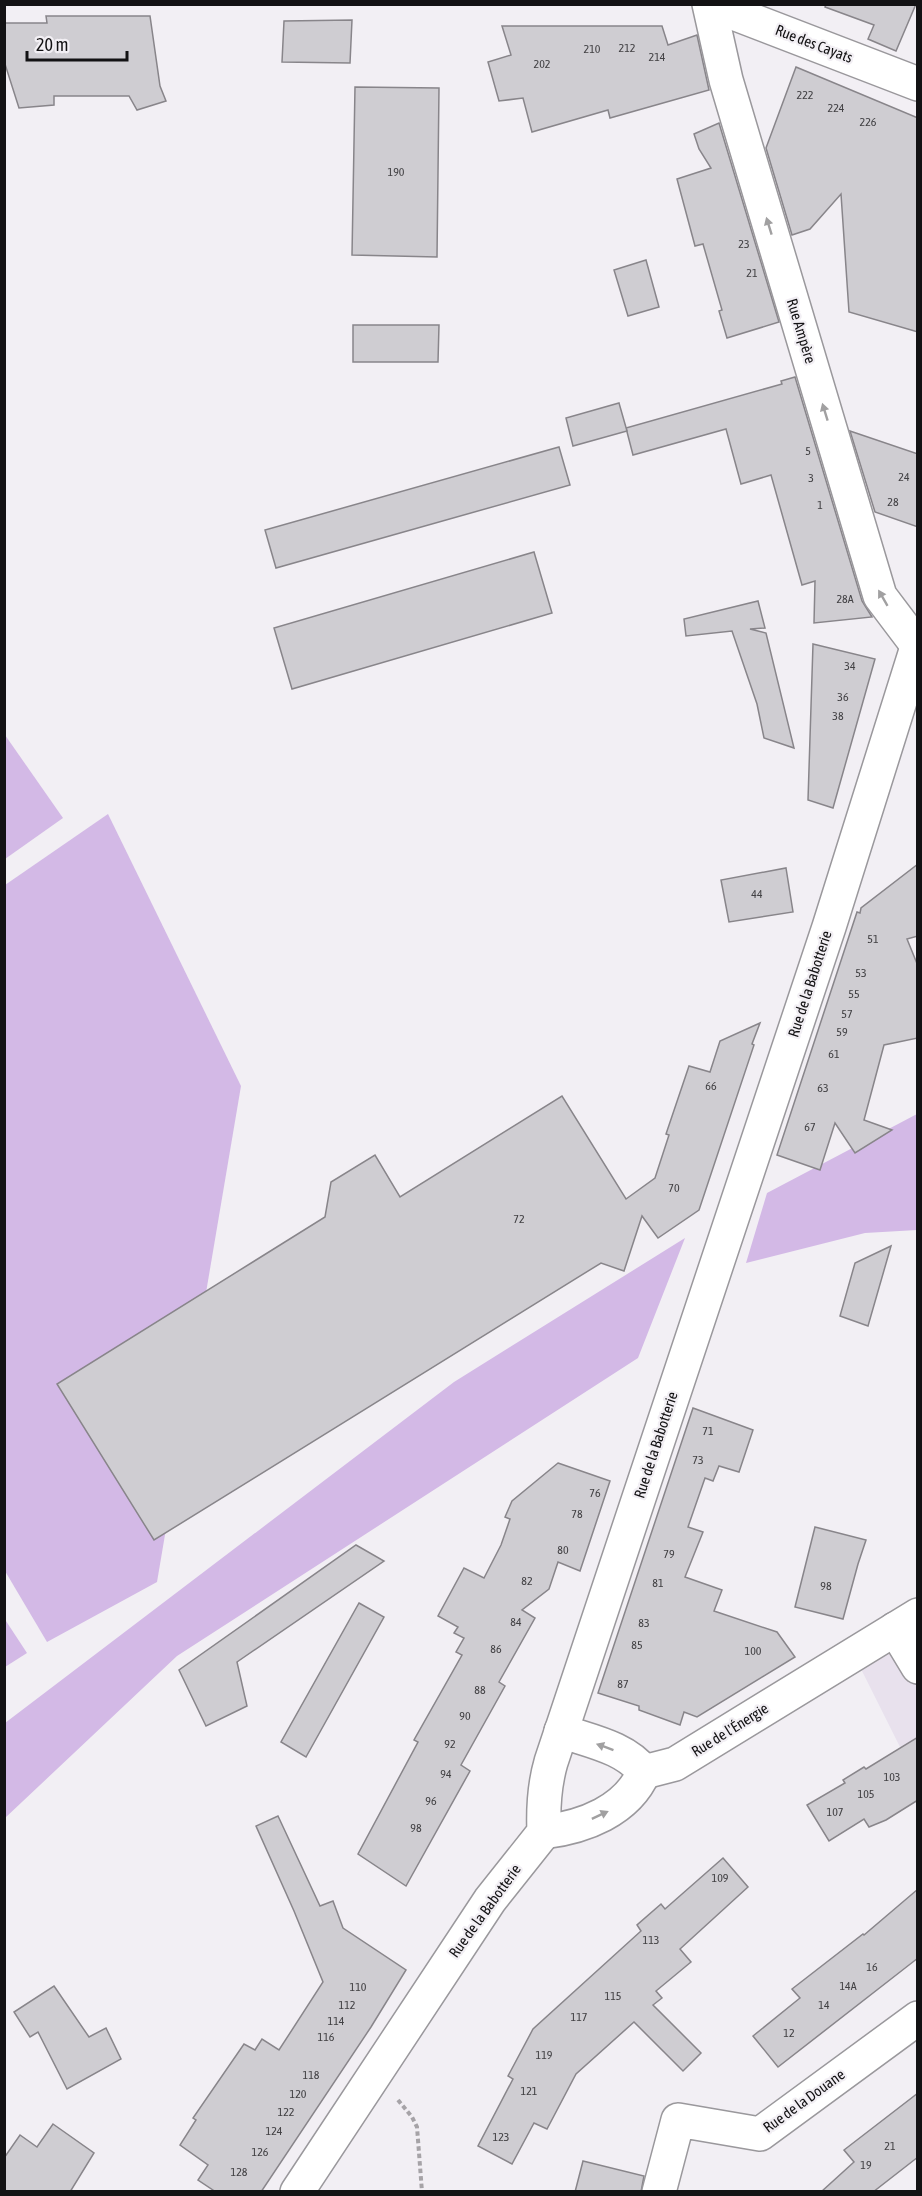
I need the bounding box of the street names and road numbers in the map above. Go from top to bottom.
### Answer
street label: Rue des Cayats [773,21,855,66]
street label: Rue Ampère [784,296,819,366]
street label: Rue de la Babotterie [784,928,835,1039]
street label: Rue de la Babotterie [630,1389,681,1500]
street label: Rue de l'Énergie [688,1699,771,1760]
street label: Rue de la Babotterie [445,1861,524,1961]
street label: Rue de la Douane [760,2065,848,2136]

